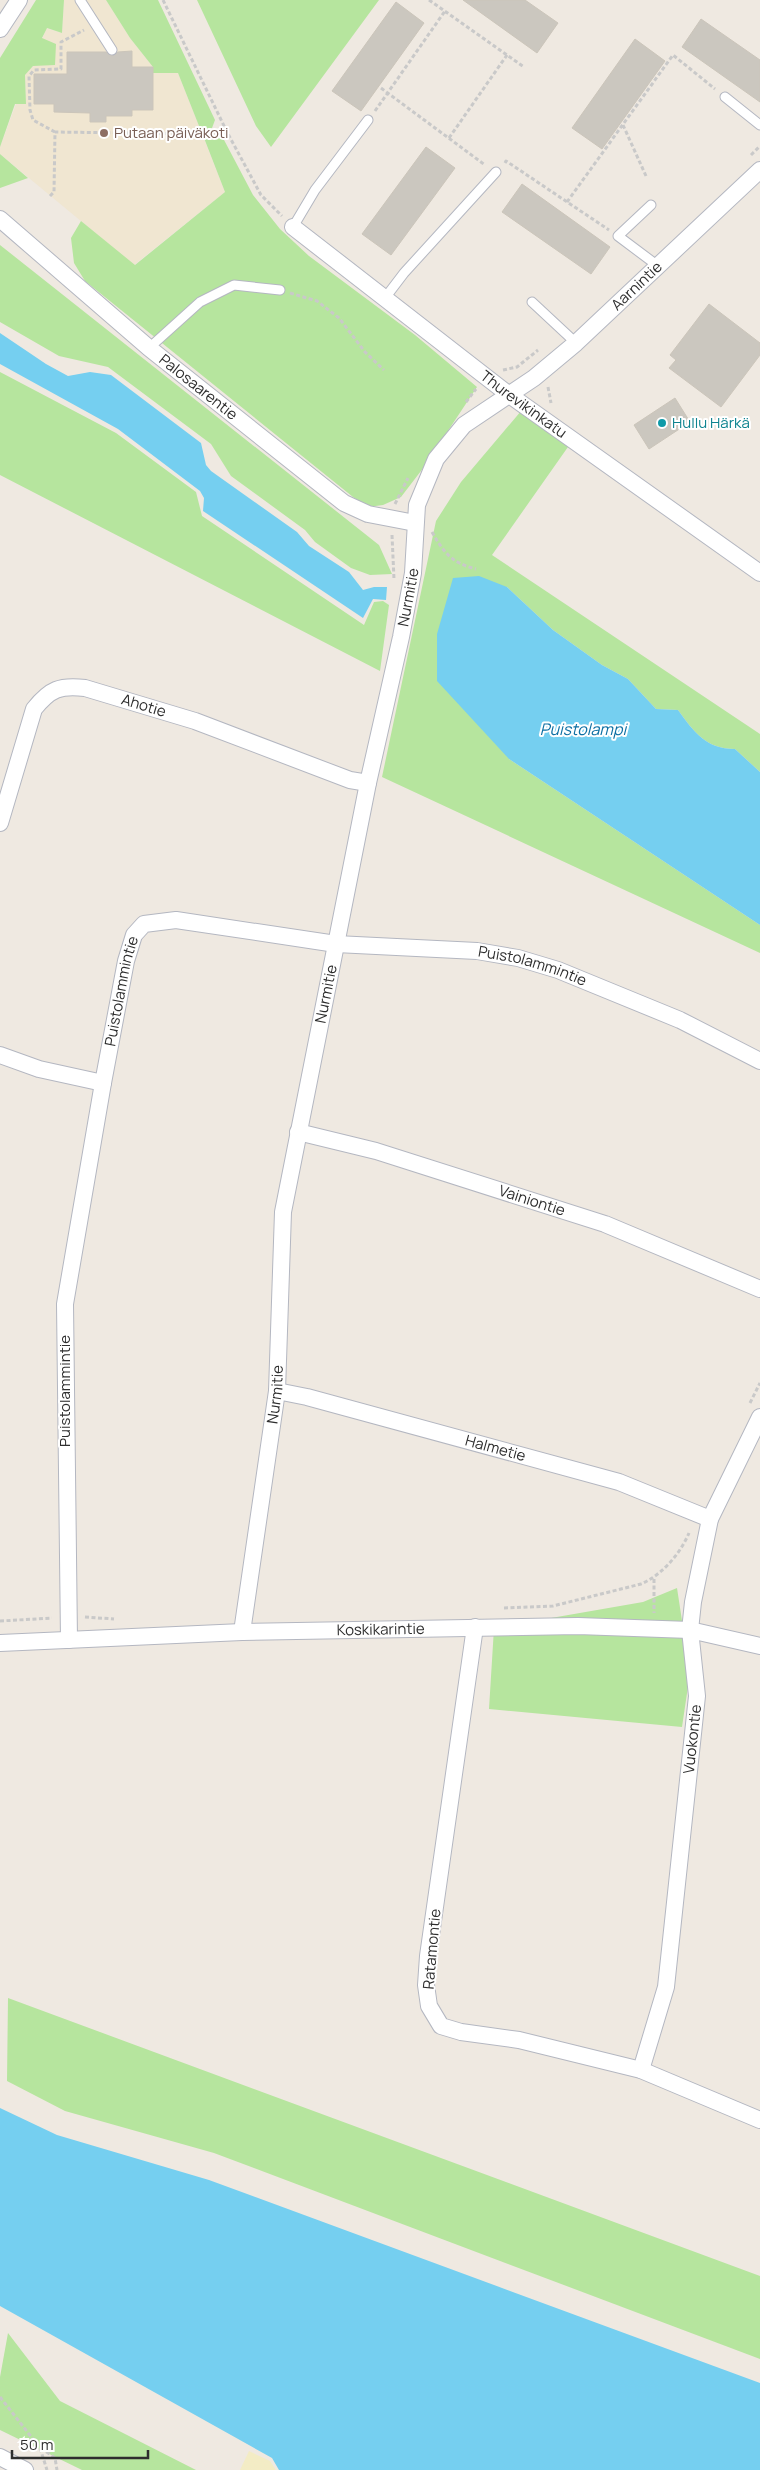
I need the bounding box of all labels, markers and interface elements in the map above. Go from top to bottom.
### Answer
place label: Putaan päiväkoti [114,122,228,143]
marker: Putaan päiväkoti [98,127,110,139]
street label: Aarnintie [606,256,667,315]
street label: Palosaarentie [155,349,242,425]
street label: Thurevikinkatu [476,365,571,443]
place label: Hullu Härkä [672,412,750,433]
marker: Hullu Härkä [656,417,668,429]
street label: Nurmitie [392,567,423,628]
street label: Ahotie [119,689,169,722]
water label: Puistolampi [540,718,628,740]
street label: Puistolammintie [99,933,143,1048]
street label: Puistolammintie [477,940,590,991]
street label: Nurmitie [310,962,342,1025]
street label: Vainiontie [496,1180,568,1221]
street label: Puistolammintie [54,1335,75,1447]
street label: Nurmitie [261,1364,288,1425]
street label: Halmetie [463,1430,529,1466]
street label: Koskikarintie [337,1618,425,1640]
street label: Vuokontie [678,1703,706,1775]
street label: Ratamontie [418,1908,446,1990]
scale bar [12,2428,149,2460]
text: 50 m [20,2434,54,2455]

